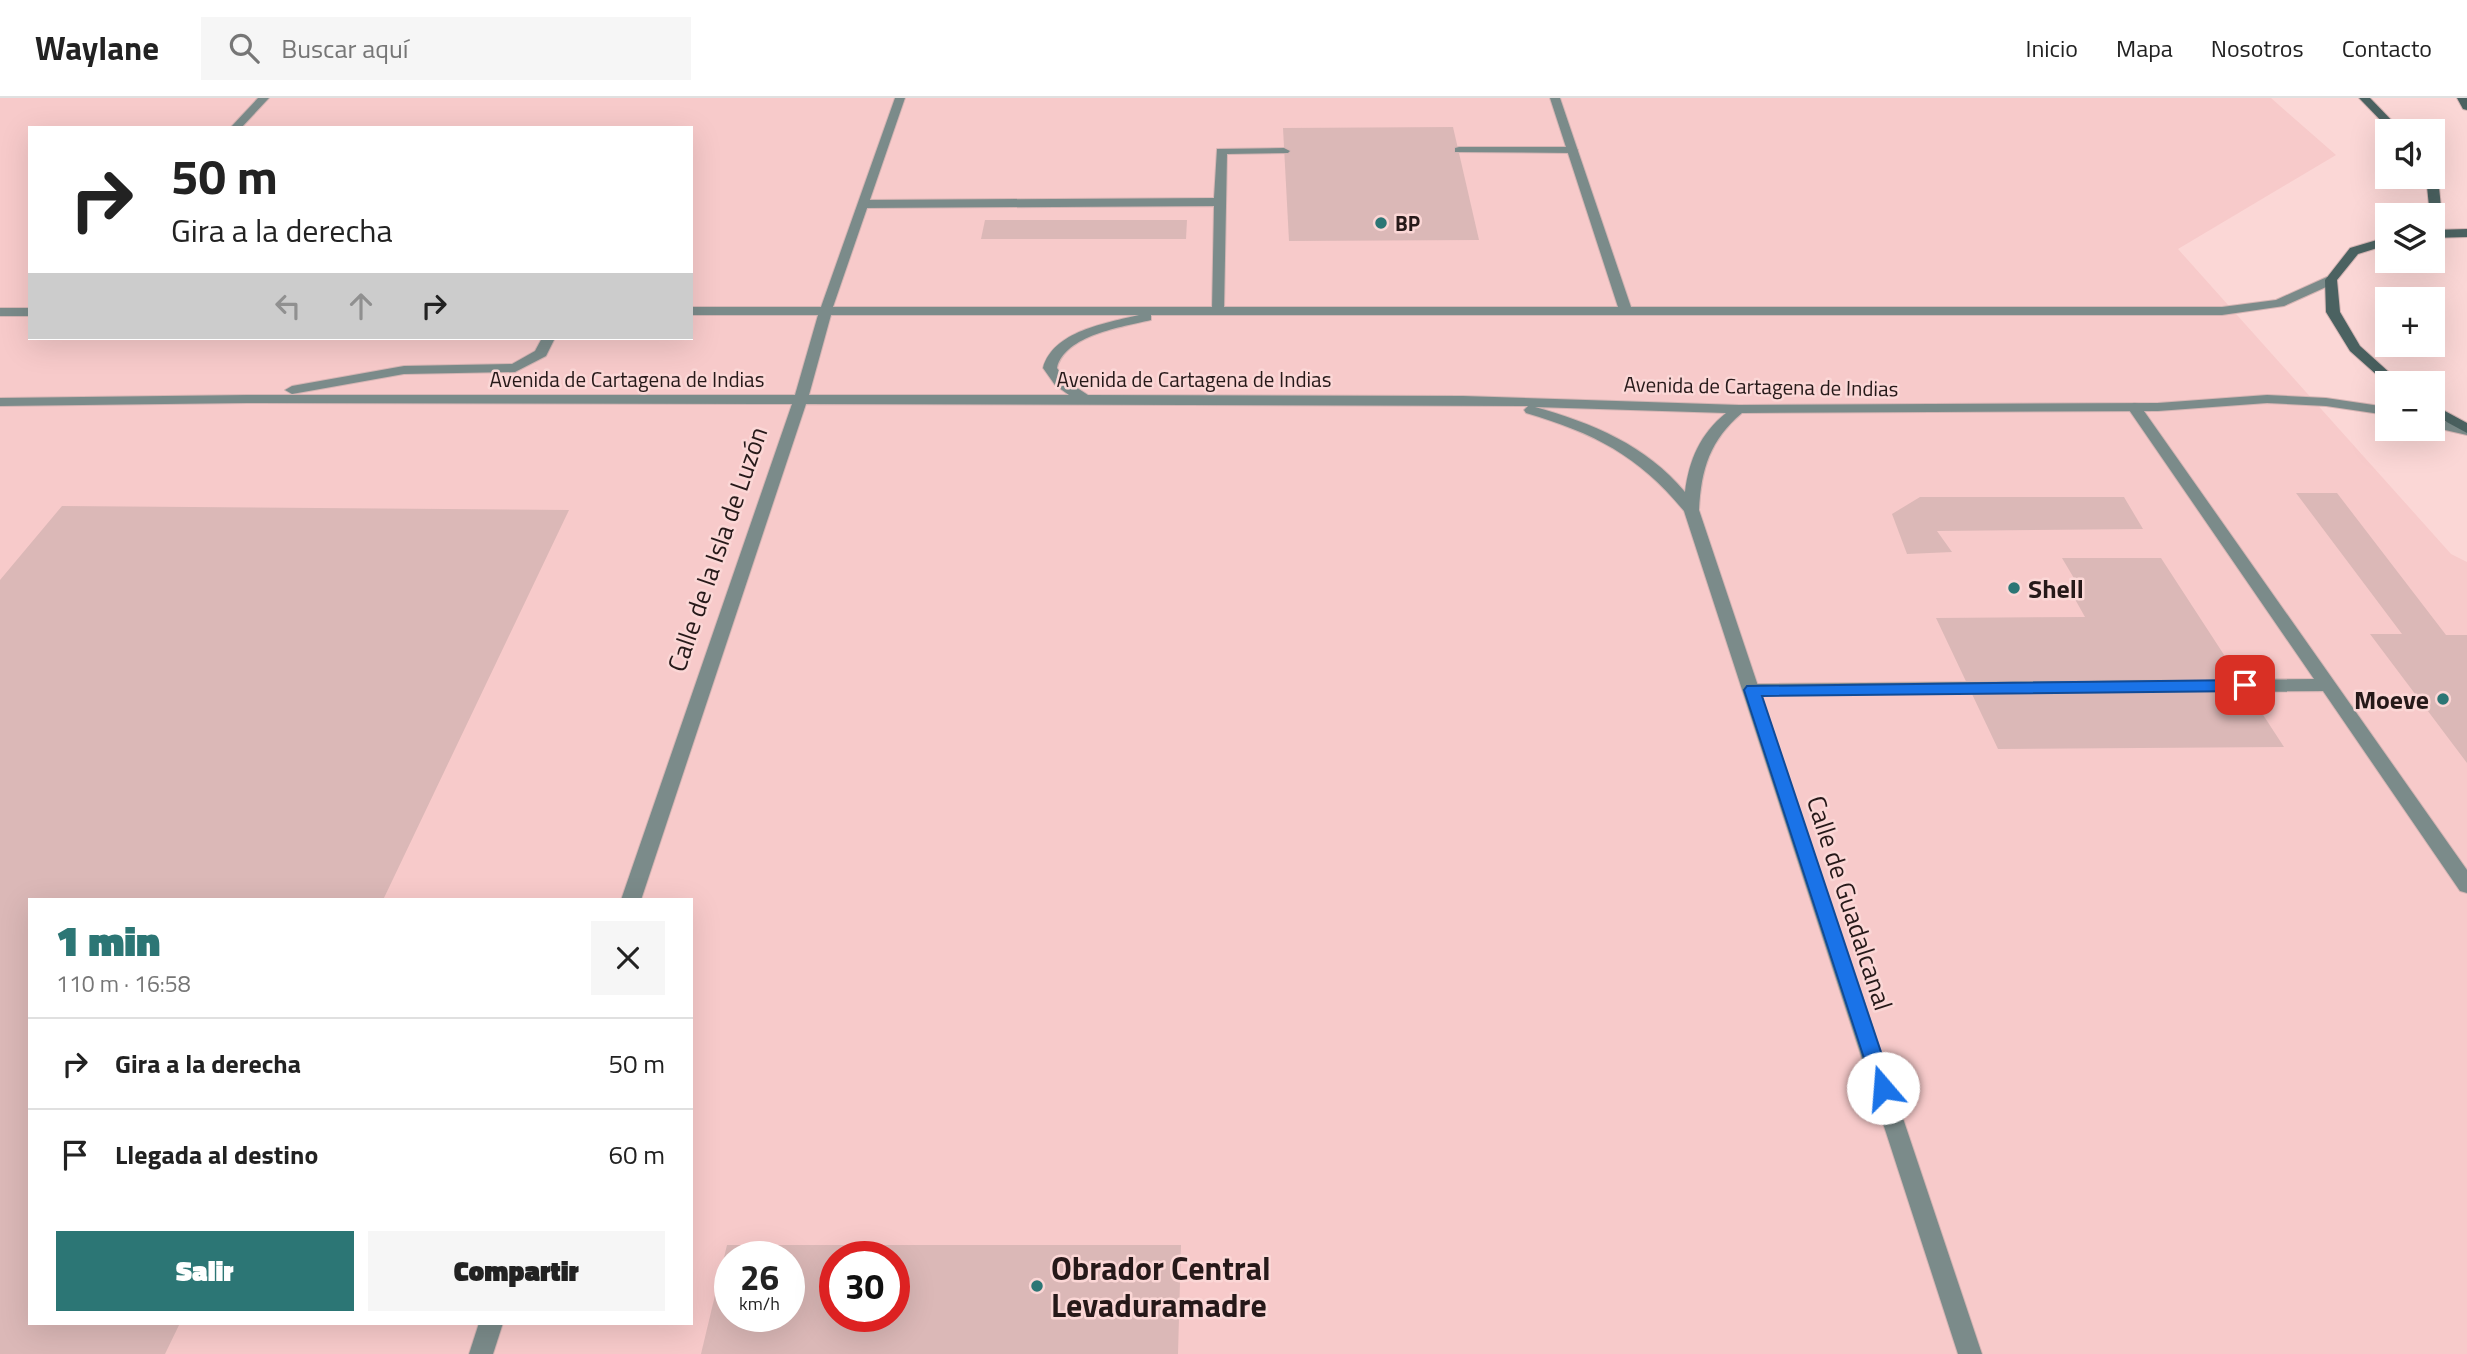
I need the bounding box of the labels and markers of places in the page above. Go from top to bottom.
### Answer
place label: BP [1395,207,1420,239]
marker: BP [1373,215,1389,231]
place label: Shell [2028,569,2084,608]
marker: Shell [2006,580,2022,596]
pin [2215,655,2275,715]
place label: Moeve [2354,680,2429,719]
marker: Moeve [2435,691,2451,707]
place label: Obrador Central Levaduramadre [1051,1244,1271,1329]
marker: Obrador Central Levaduramadre [1029,1278,1045,1294]

